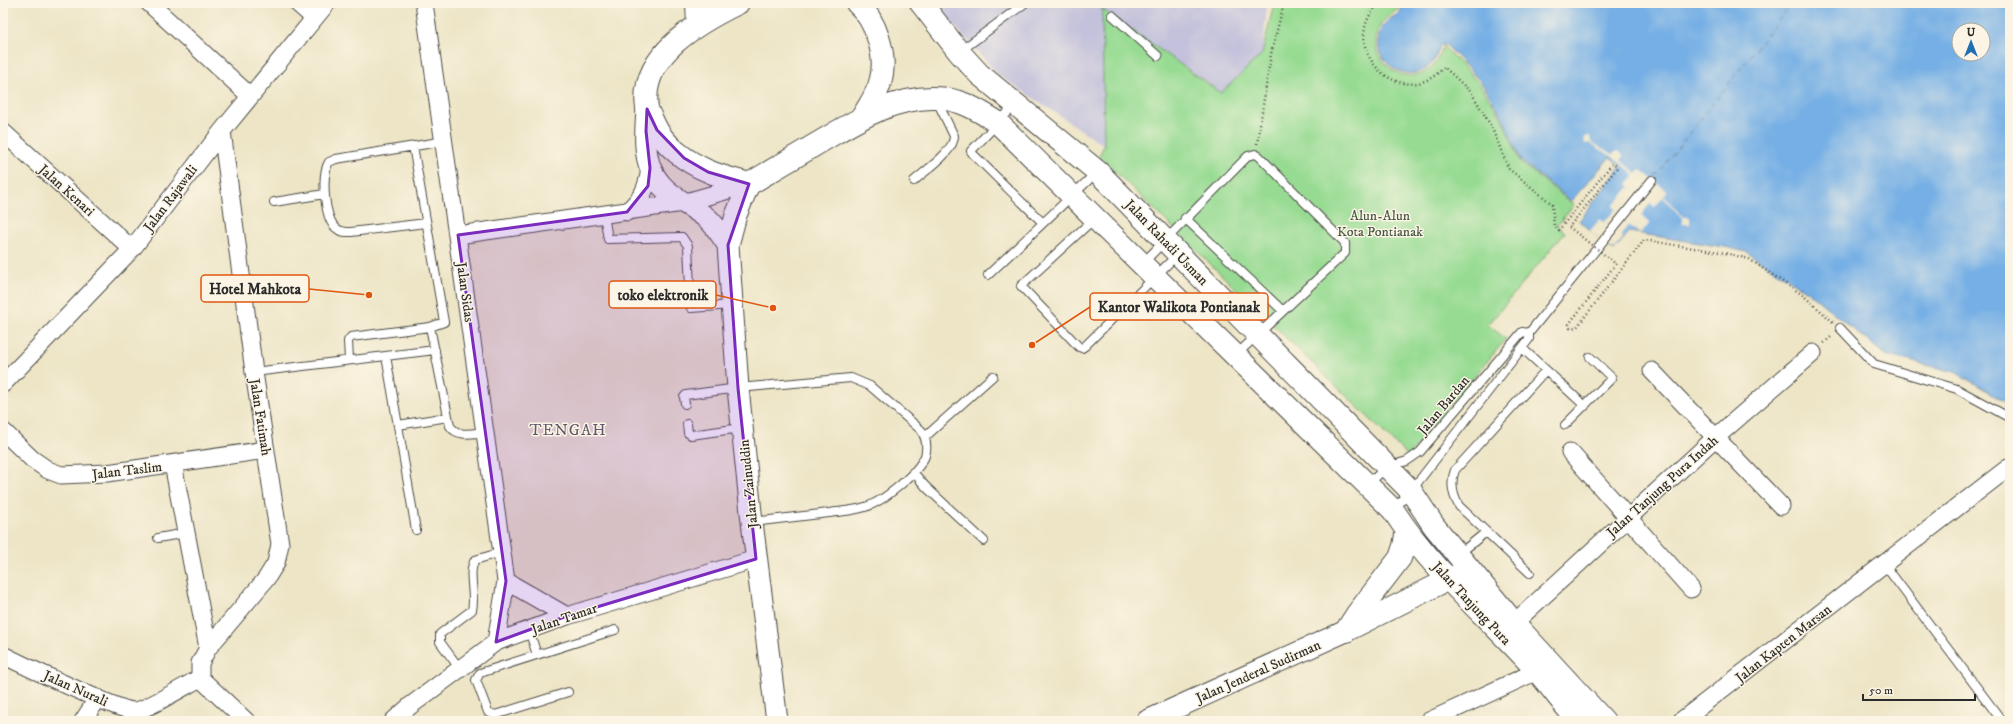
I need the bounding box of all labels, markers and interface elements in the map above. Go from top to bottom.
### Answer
north arrow [1951,22,1991,62]
text: U [1967,26,1976,40]
street label: Jalan Kenari [33,160,98,221]
street label: Jalan Rajawali [139,161,202,237]
street label: Jalan Rahadi Usman [1119,194,1212,290]
park label: Alun-Alun Kota Pontianak [1337,207,1423,241]
street label: Jalan Sidas [452,259,478,324]
callout: Hotel Mahkota [201,275,309,302]
text: Hotel Mahkota [209,280,302,299]
callout: toko elektronik [609,281,716,308]
text: toko elektronik [618,286,709,305]
callout: Kantor Walikota Pontianak [1090,293,1268,320]
text: Kantor Walikota Pontianak [1098,298,1261,317]
street label: Jalan Bardan [1412,372,1474,441]
street label: Jalan Fatimah [245,375,275,458]
district label: TENGAH [529,420,607,440]
street label: Jalan Tanjung Pura Indah [1602,431,1723,543]
street label: Jalan Zainuddin [735,438,763,531]
street label: Jalan Taslim [89,458,163,484]
street label: Jalan Tanjung Pura [1427,557,1515,649]
street label: Jalan Tamar [527,599,600,639]
street label: Jalan Kapten Marsan [1730,600,1836,688]
street label: Jalan Jenderal Sudirman [1191,636,1324,708]
street label: Jalan Nurali [39,666,111,711]
scale bar [1863,676,1975,702]
text: 50 m [1869,683,1893,698]

